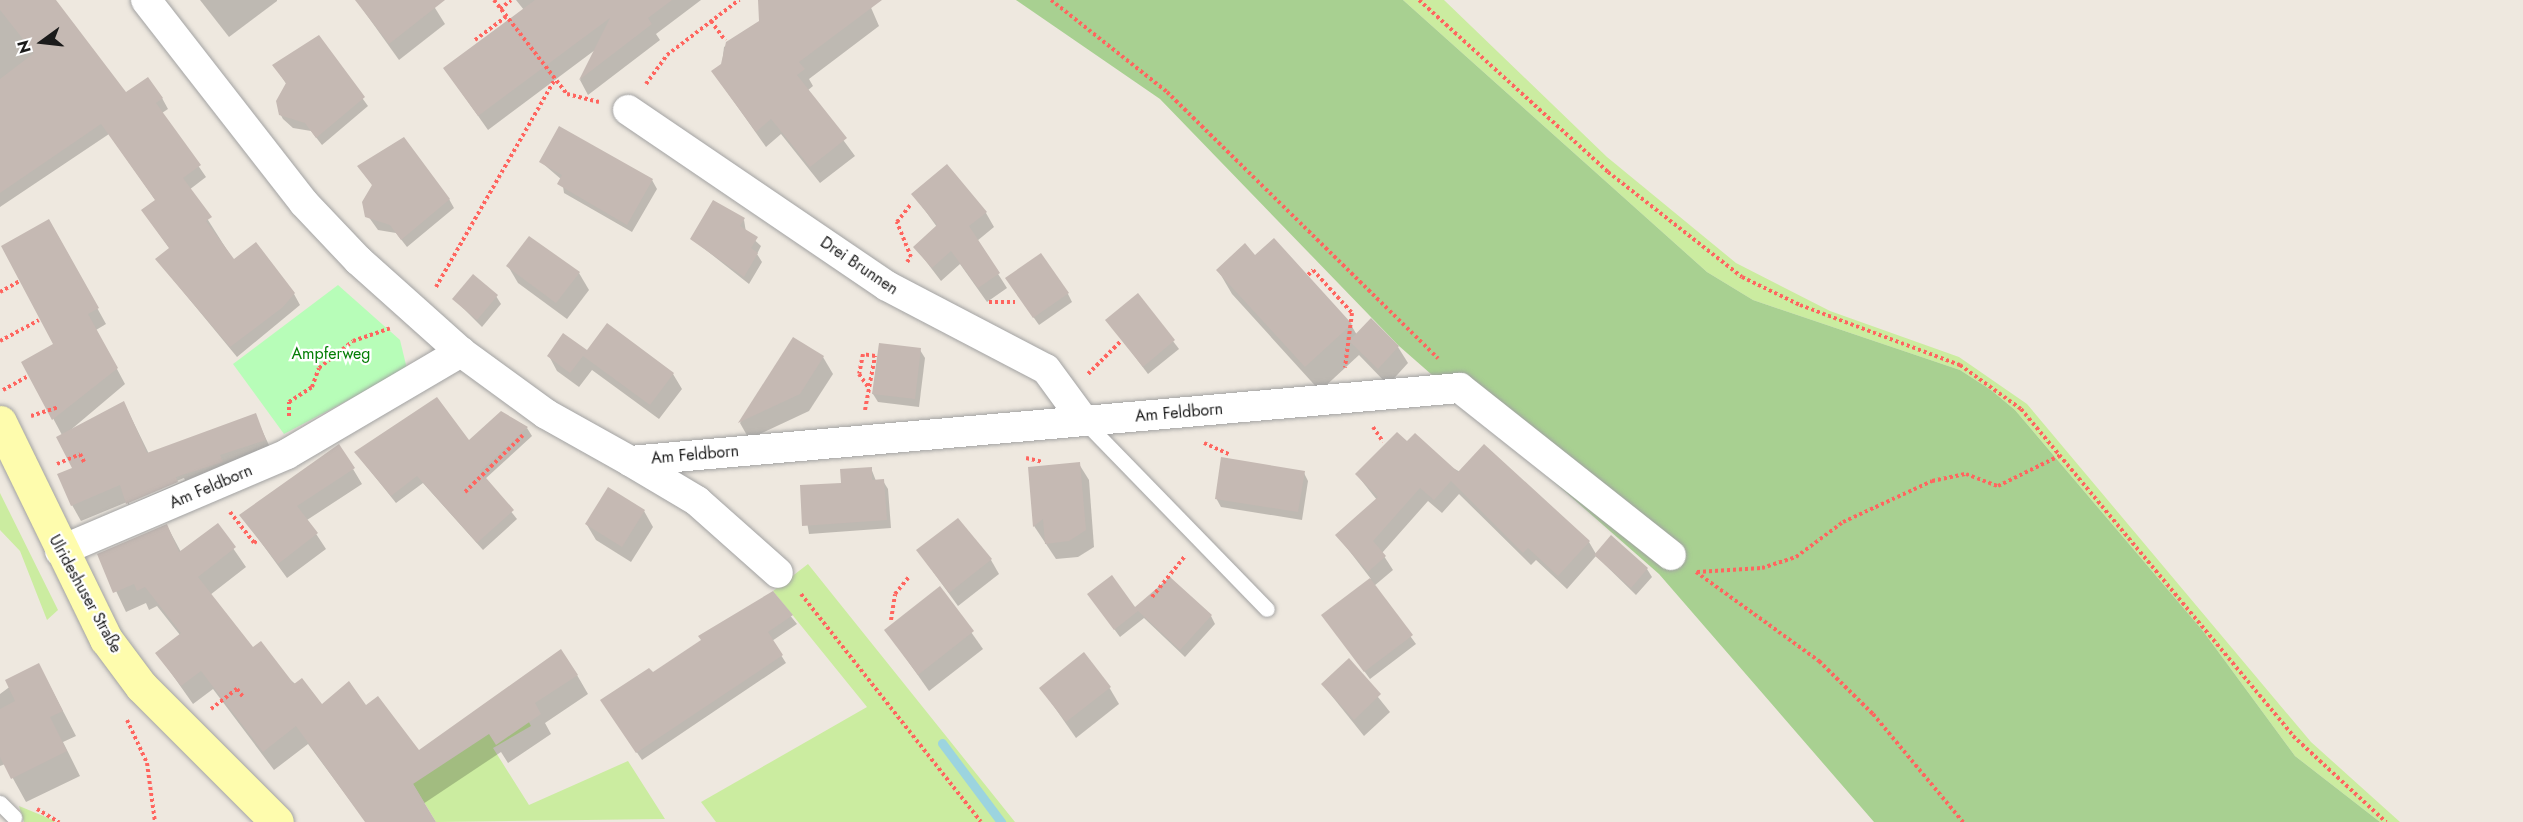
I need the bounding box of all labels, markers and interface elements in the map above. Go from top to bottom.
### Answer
north arrow [12,12,72,72]
text: N [11,38,37,56]
street label: Drei Brunnen [816,233,902,299]
park label: Ampferweg [292,344,370,364]
street label: Am Feldborn [1134,400,1224,426]
street label: Am Feldborn [650,442,740,468]
street label: Am Feldborn [167,461,255,513]
street label: Ulrideshuser Straße [45,532,125,656]

